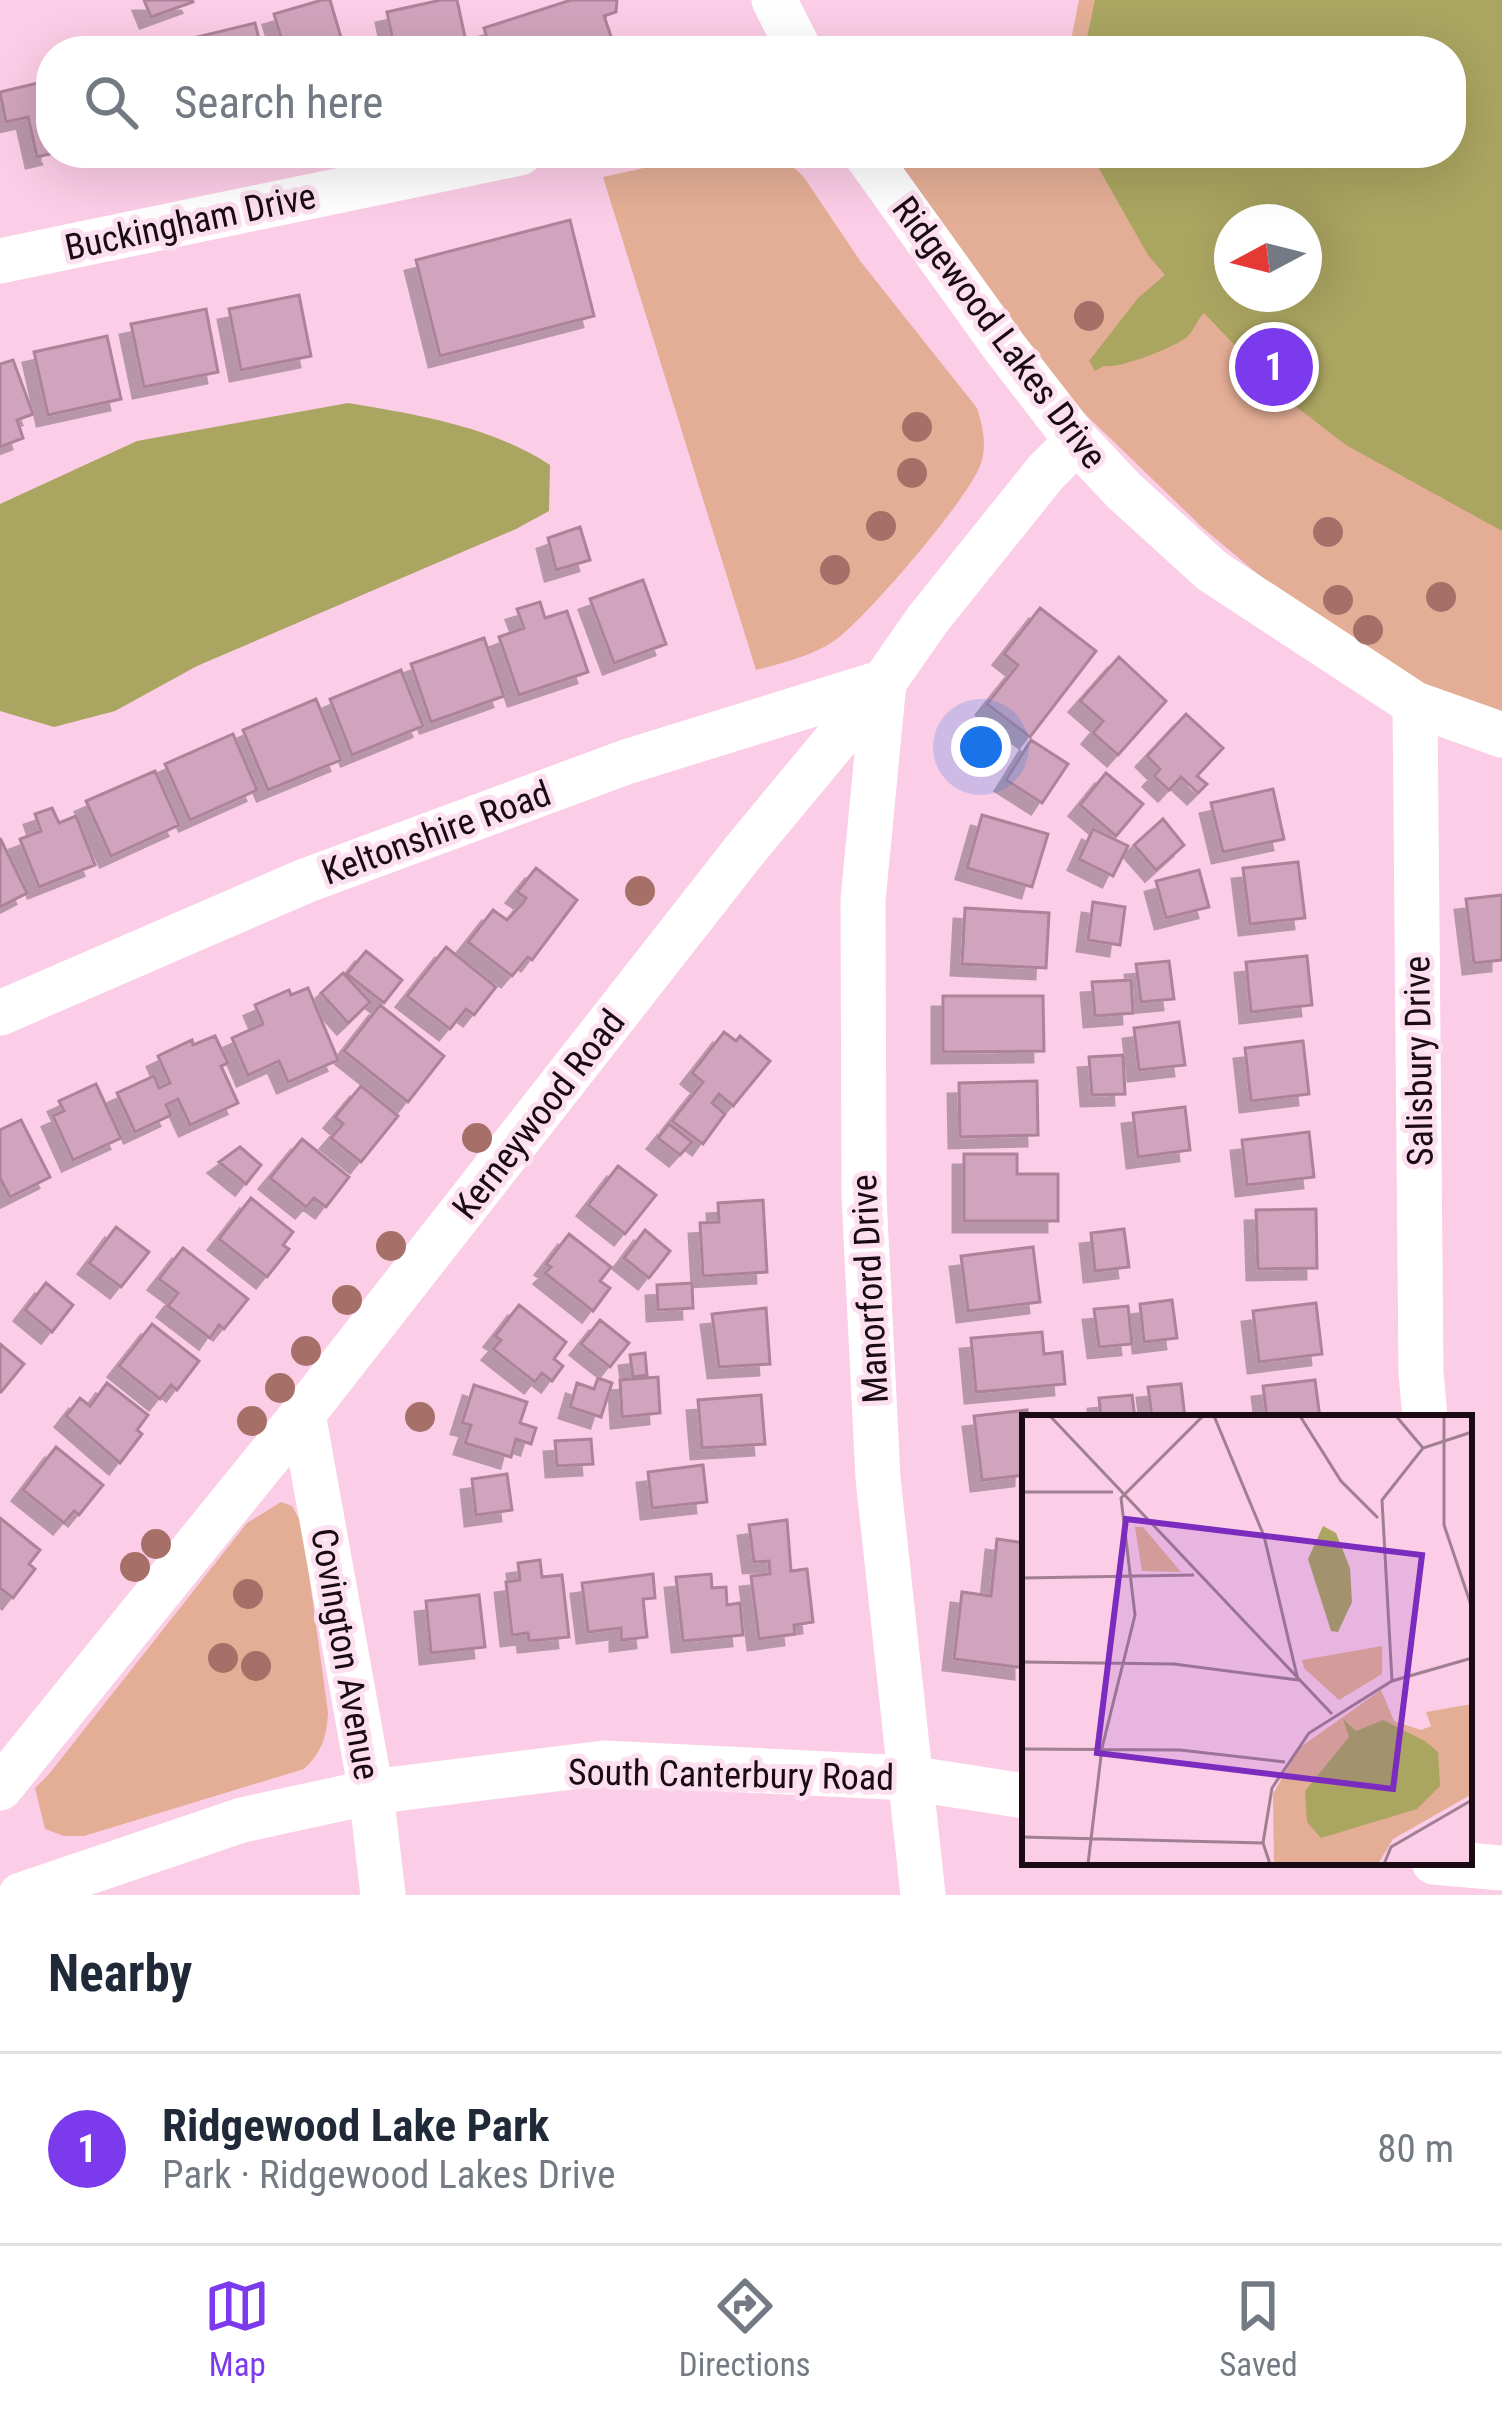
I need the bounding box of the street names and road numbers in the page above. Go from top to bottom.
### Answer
street label: Buckingham Drive [61,175,319,269]
street label: Ridgewood Lakes Drive [883,189,1115,477]
street label: Keltonshire Road [316,772,556,894]
street label: Salisbury Drive [1396,955,1442,1167]
street label: Kerneywood Road [444,1002,634,1228]
street label: Manorford Drive [843,1173,897,1404]
street label: Covington Avenue [302,1525,388,1783]
street label: South Canterbury Road [568,1751,894,1799]

